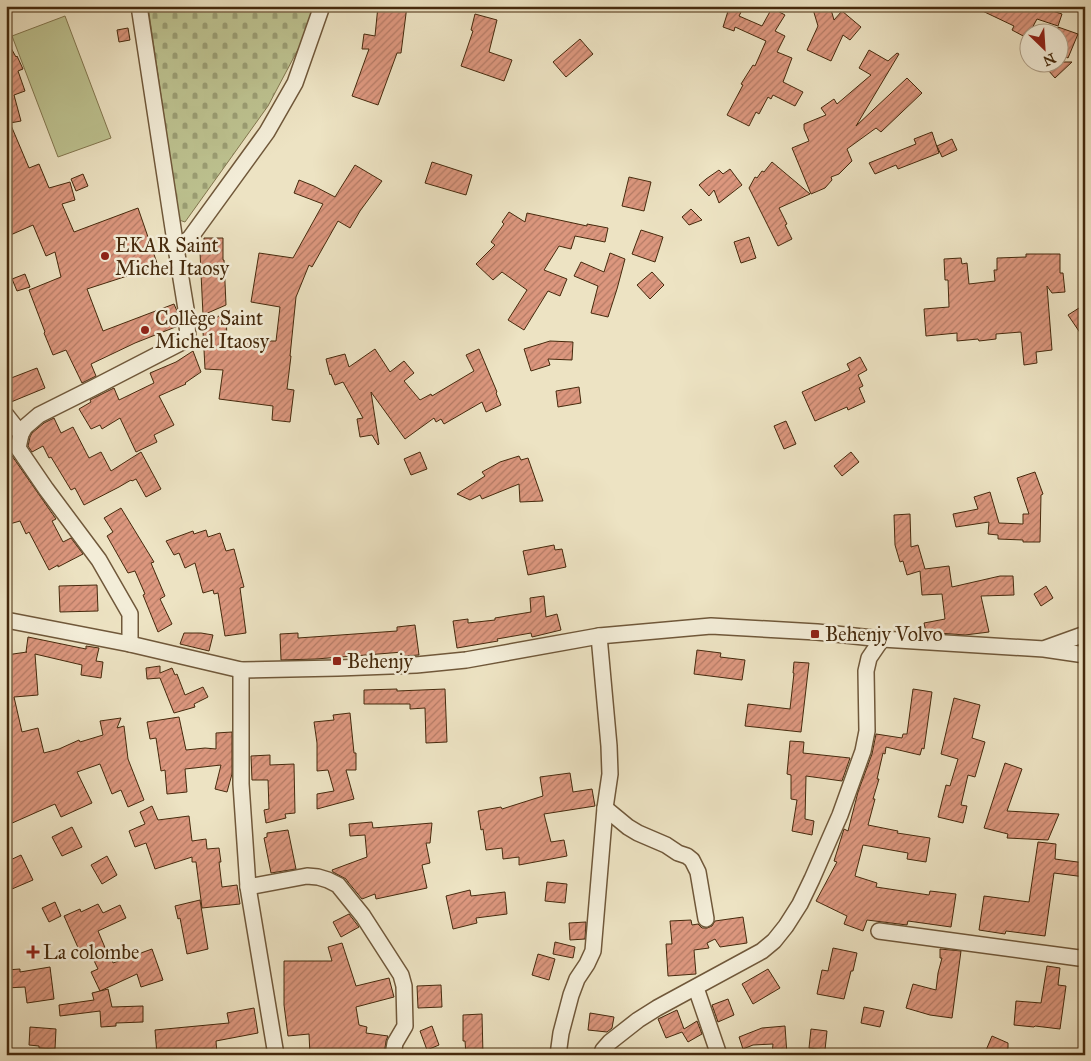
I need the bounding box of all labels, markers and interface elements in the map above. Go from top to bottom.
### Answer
north arrow [1018,22,1068,72]
text: N [1040,49,1058,70]
place label: EKAR Saint Michel Itaosy [115,233,230,280]
marker: EKAR Saint Michel Itaosy [99,250,111,262]
place label: Collège Saint Michel Itaosy [155,306,270,353]
marker: Collège Saint Michel Itaosy [139,324,151,336]
place label: Behenjy Volvo [825,622,943,646]
marker: Behenjy Volvo [809,628,821,640]
place label: Behenjy [347,649,413,673]
marker: Behenjy [331,655,343,667]
place label: La colombe [43,940,139,964]
marker: La colombe [27,946,39,958]

